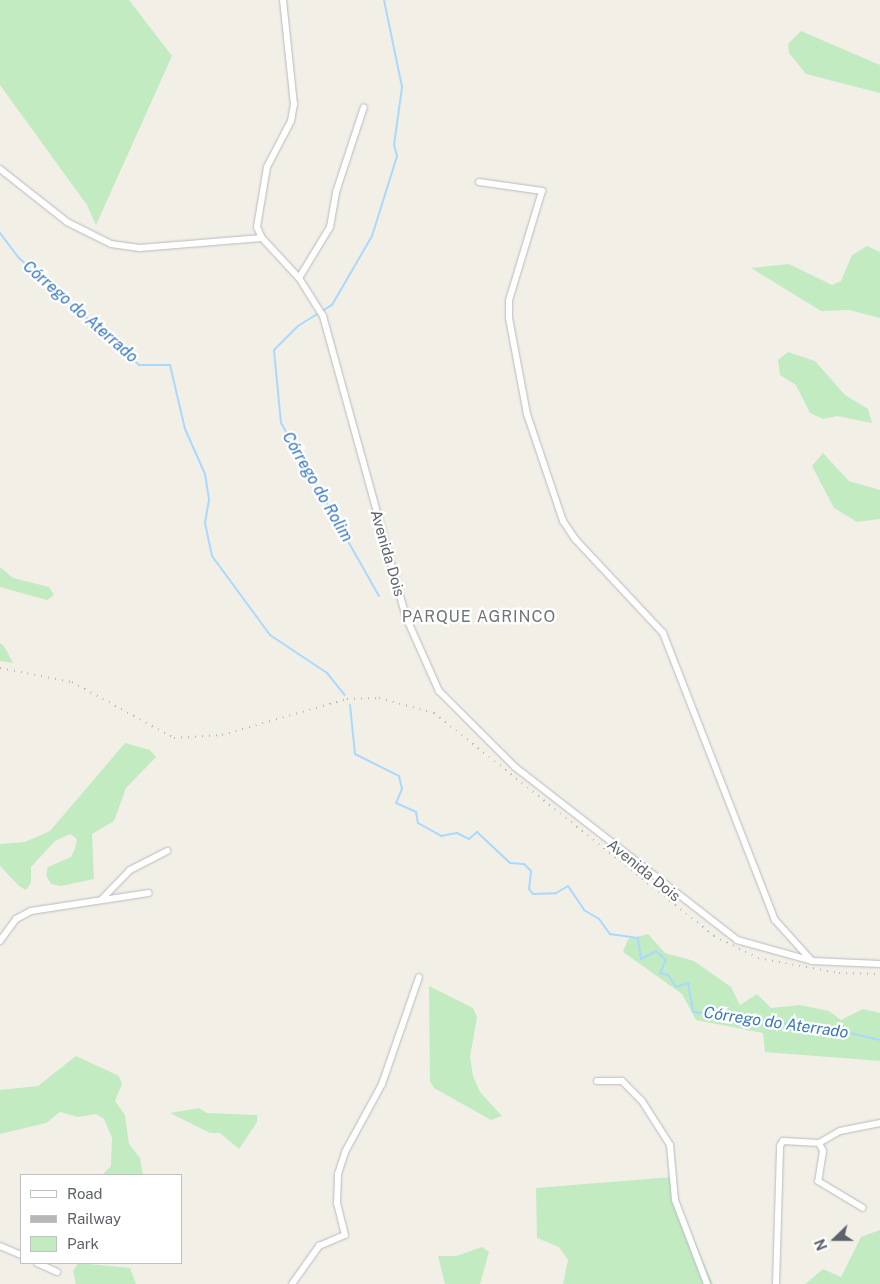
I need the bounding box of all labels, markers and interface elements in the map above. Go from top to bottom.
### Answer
water label: Córrego do Aterrado [18,257,142,367]
water label: Córrego do Rolim [278,428,356,546]
street label: Avenida Dois [367,508,409,598]
district label: PARQUE AGRINCO [400,607,558,627]
street label: Avenida Dois [604,835,684,905]
water label: Córrego do Aterrado [702,1003,850,1043]
legend [20,1174,182,1264]
text: Road [67,1185,103,1202]
text: Railway [67,1210,121,1227]
north arrow [810,1214,860,1264]
text: Park [67,1235,99,1252]
text: N [812,1237,831,1253]

